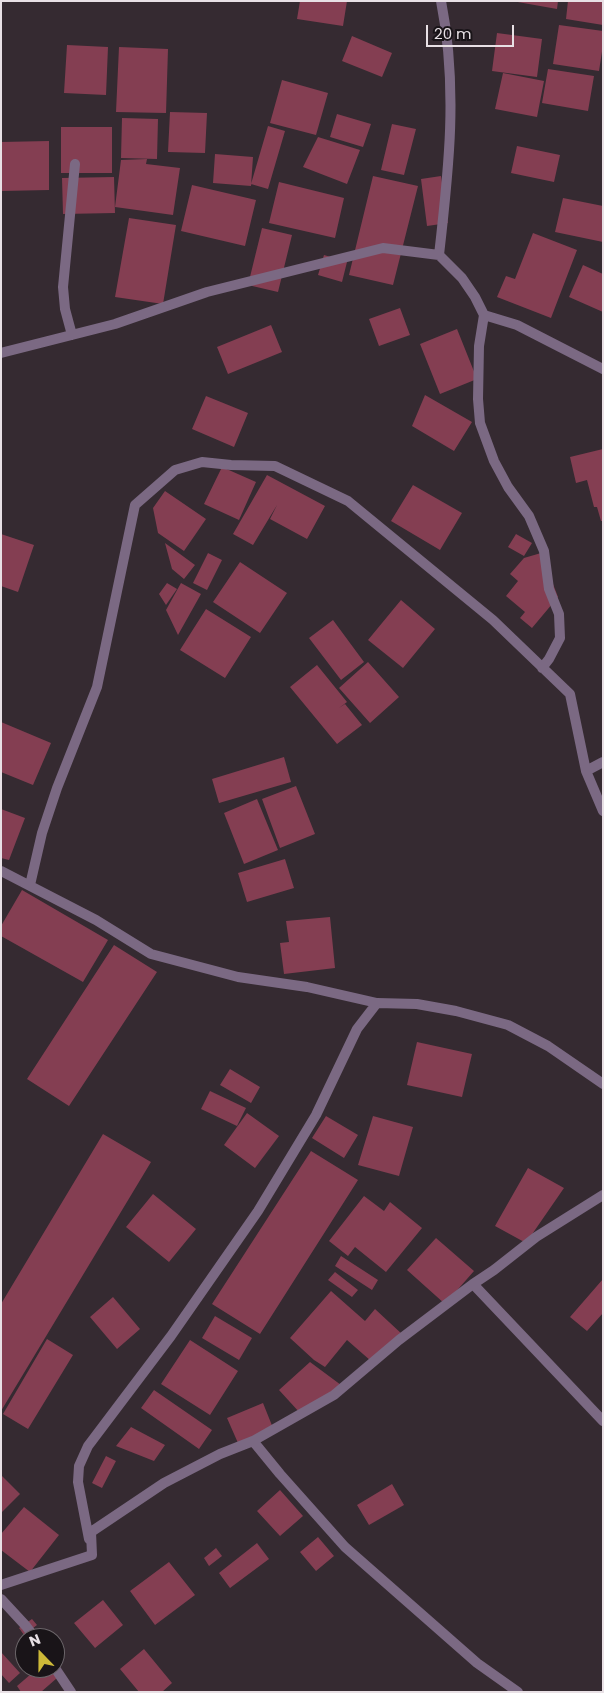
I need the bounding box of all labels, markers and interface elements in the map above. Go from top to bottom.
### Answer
scale bar [429,15,516,47]
text: 20 m [434,23,472,44]
north arrow [15,1628,65,1678]
text: N [26,1629,43,1651]

